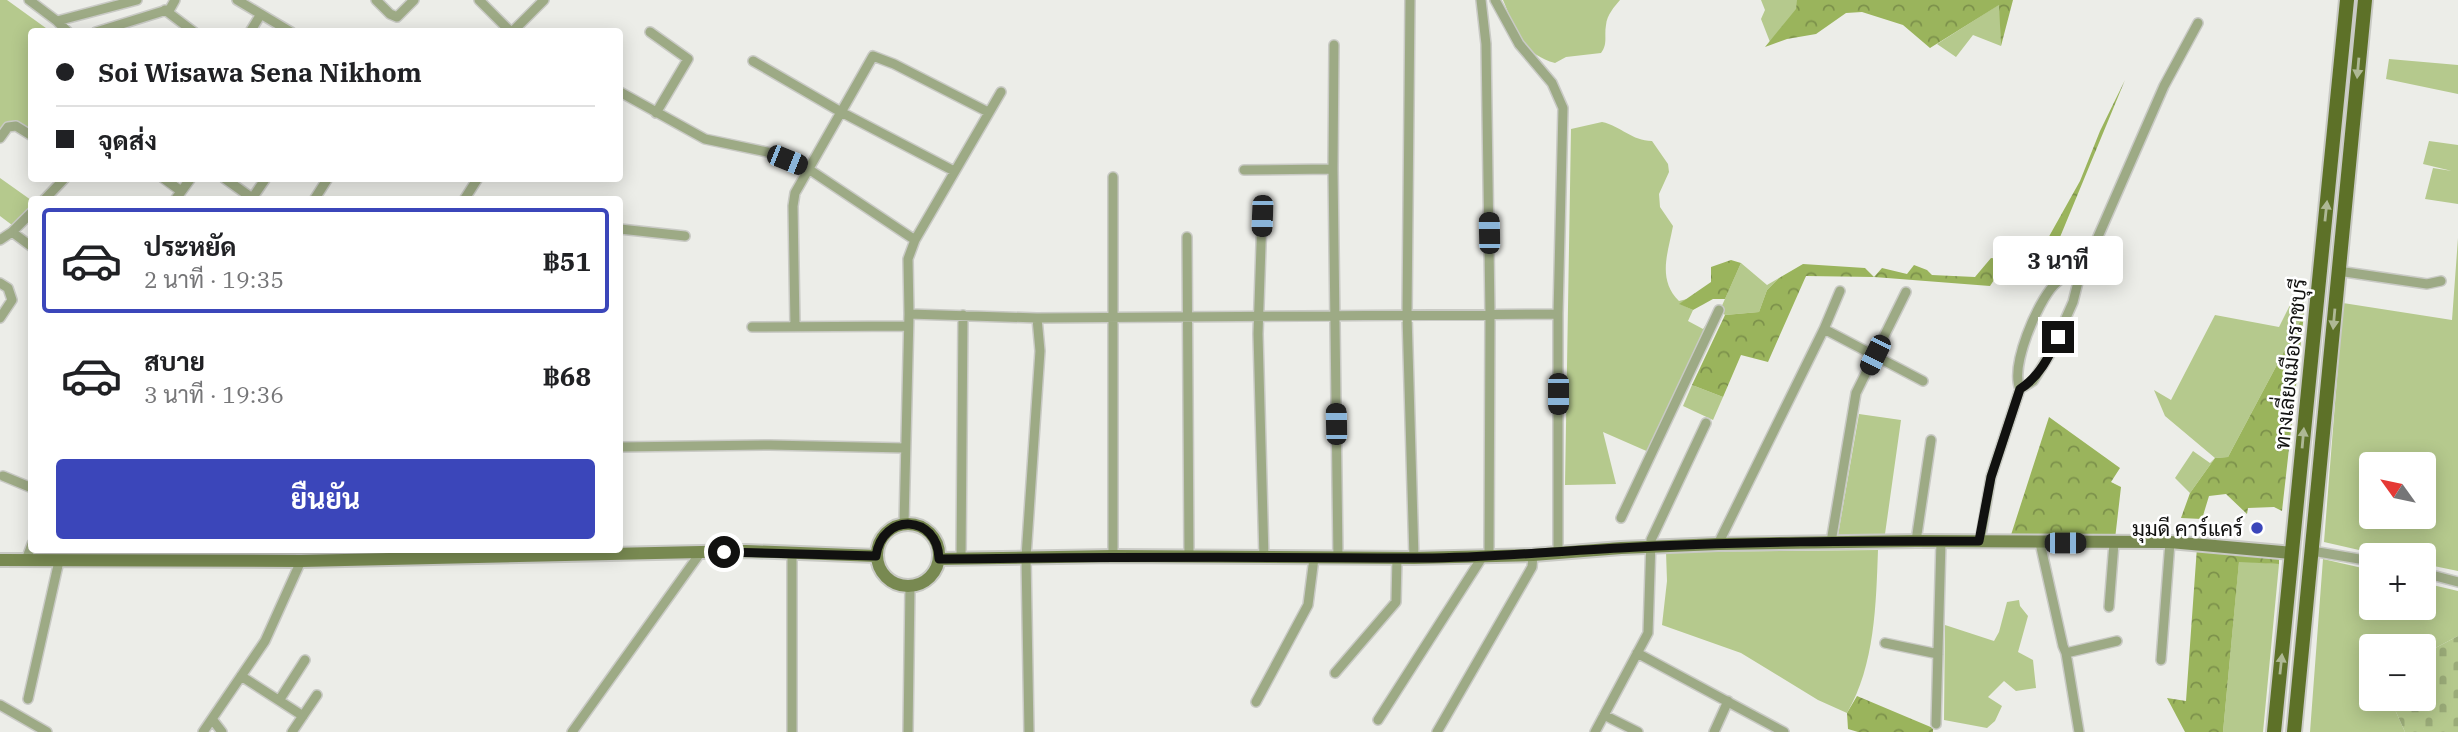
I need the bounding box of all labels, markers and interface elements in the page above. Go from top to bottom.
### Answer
text: Soi Wisawa Sena Nikhom [98,55,422,89]
one-way arrow [2352,57,2363,79]
text: จุดส่ง [98,123,157,157]
car [764,142,811,178]
car [1251,195,1274,237]
one-way arrow [2320,200,2331,222]
car [1479,212,1500,254]
icon: car [60,229,123,292]
text: ประหยัด [144,229,237,263]
callout: 3 นาที [1993,236,2123,284]
text: ฿51 [542,244,591,278]
text: 3 นาที [2027,245,2089,275]
text: 2 นาที · 19:35 [144,264,284,294]
street label: ทางเลี่ยงเมืองราชบุรี [2262,277,2314,451]
one-way arrow [2328,308,2339,330]
route end [2042,321,2074,353]
car [1857,332,1894,378]
icon: car [60,344,123,407]
text: สบาย [144,344,205,378]
text: ฿68 [542,359,591,393]
car [1548,373,1569,415]
text: 3 นาที · 19:36 [144,379,284,409]
car [1326,403,1347,445]
one-way arrow [2298,426,2309,448]
north arrow [2359,452,2436,528]
map controls [2359,452,2436,711]
button: ยืนยัน [56,459,595,539]
place label: มุมดี คาร์แคร์ [2132,514,2243,543]
marker: มุมดี คาร์แคร์ [2249,520,2265,536]
car [2045,533,2087,554]
route start [708,536,740,568]
button: + [2359,543,2436,620]
button: − [2359,634,2436,711]
one-way arrow [2276,653,2287,675]

